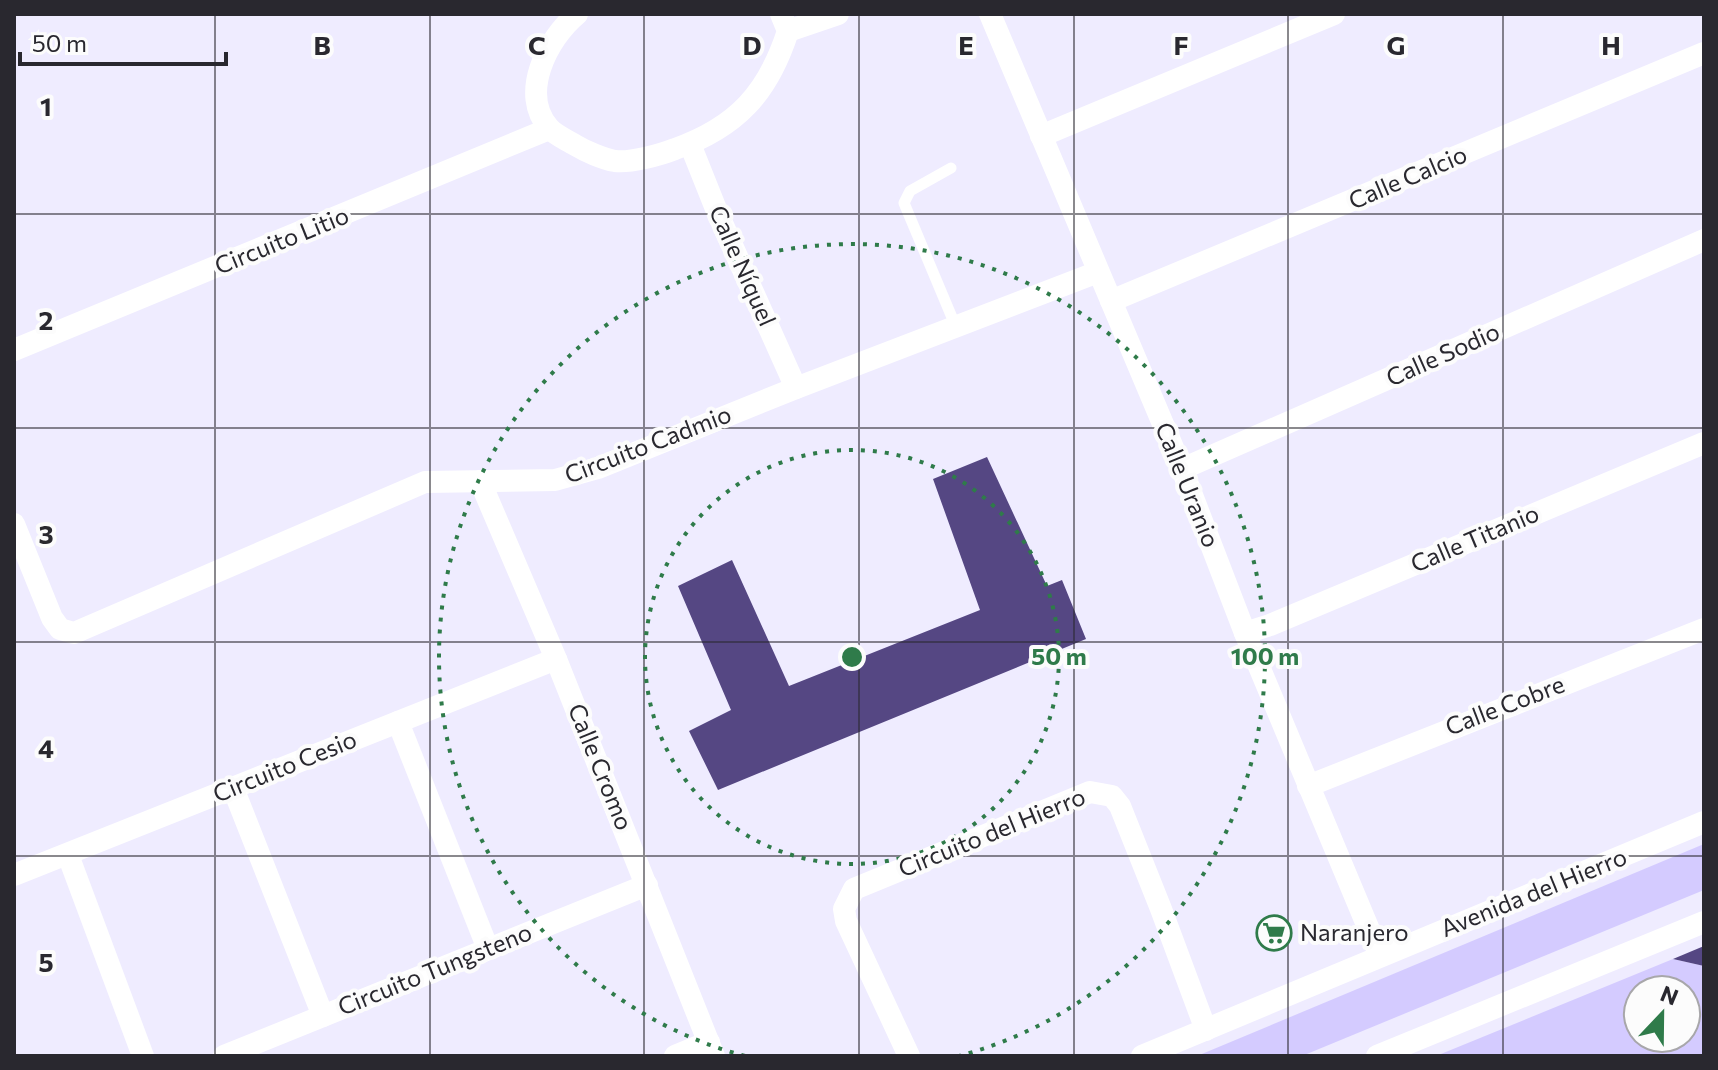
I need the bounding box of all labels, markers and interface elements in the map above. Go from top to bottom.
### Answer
scale bar [20,16,226,66]
text: 50 m [32,28,87,57]
text: B [313,29,331,60]
text: C [528,29,546,60]
text: D [742,29,762,60]
text: E [958,29,974,60]
text: F [1173,29,1189,60]
text: G [1387,29,1405,60]
text: H [1601,29,1621,60]
text: 1 [40,90,52,121]
street label: Calle Calcio [1344,139,1471,215]
street label: Circuito Litio [210,200,353,280]
street label: Calle Níquel [704,201,783,330]
text: 2 [39,304,53,335]
street label: Calle Sodio [1381,316,1504,392]
street label: Circuito Cadmio [560,399,735,489]
street label: Calle Uranio [1150,418,1227,551]
street label: Calle Titanio [1406,498,1543,578]
text: 3 [38,518,54,549]
text: 50 m [1031,641,1087,670]
text: 100 m [1231,641,1299,670]
centre of rings [838,643,866,671]
street label: Calle Cobre [1441,669,1568,741]
street label: Calle Cromo [563,699,640,834]
street label: Circuito Cesio [208,724,361,808]
text: 4 [38,732,54,763]
street label: Circuito del Hierro [894,781,1089,882]
street label: Avenida del Hierro [1436,841,1631,942]
supermarket icon: Naranjero [1255,914,1293,952]
street label: Circuito Tungsteno [333,916,536,1021]
place label: Naranjero [1300,917,1409,946]
text: 5 [38,946,54,977]
north arrow [1622,974,1702,1054]
text: N [1657,979,1682,1011]

